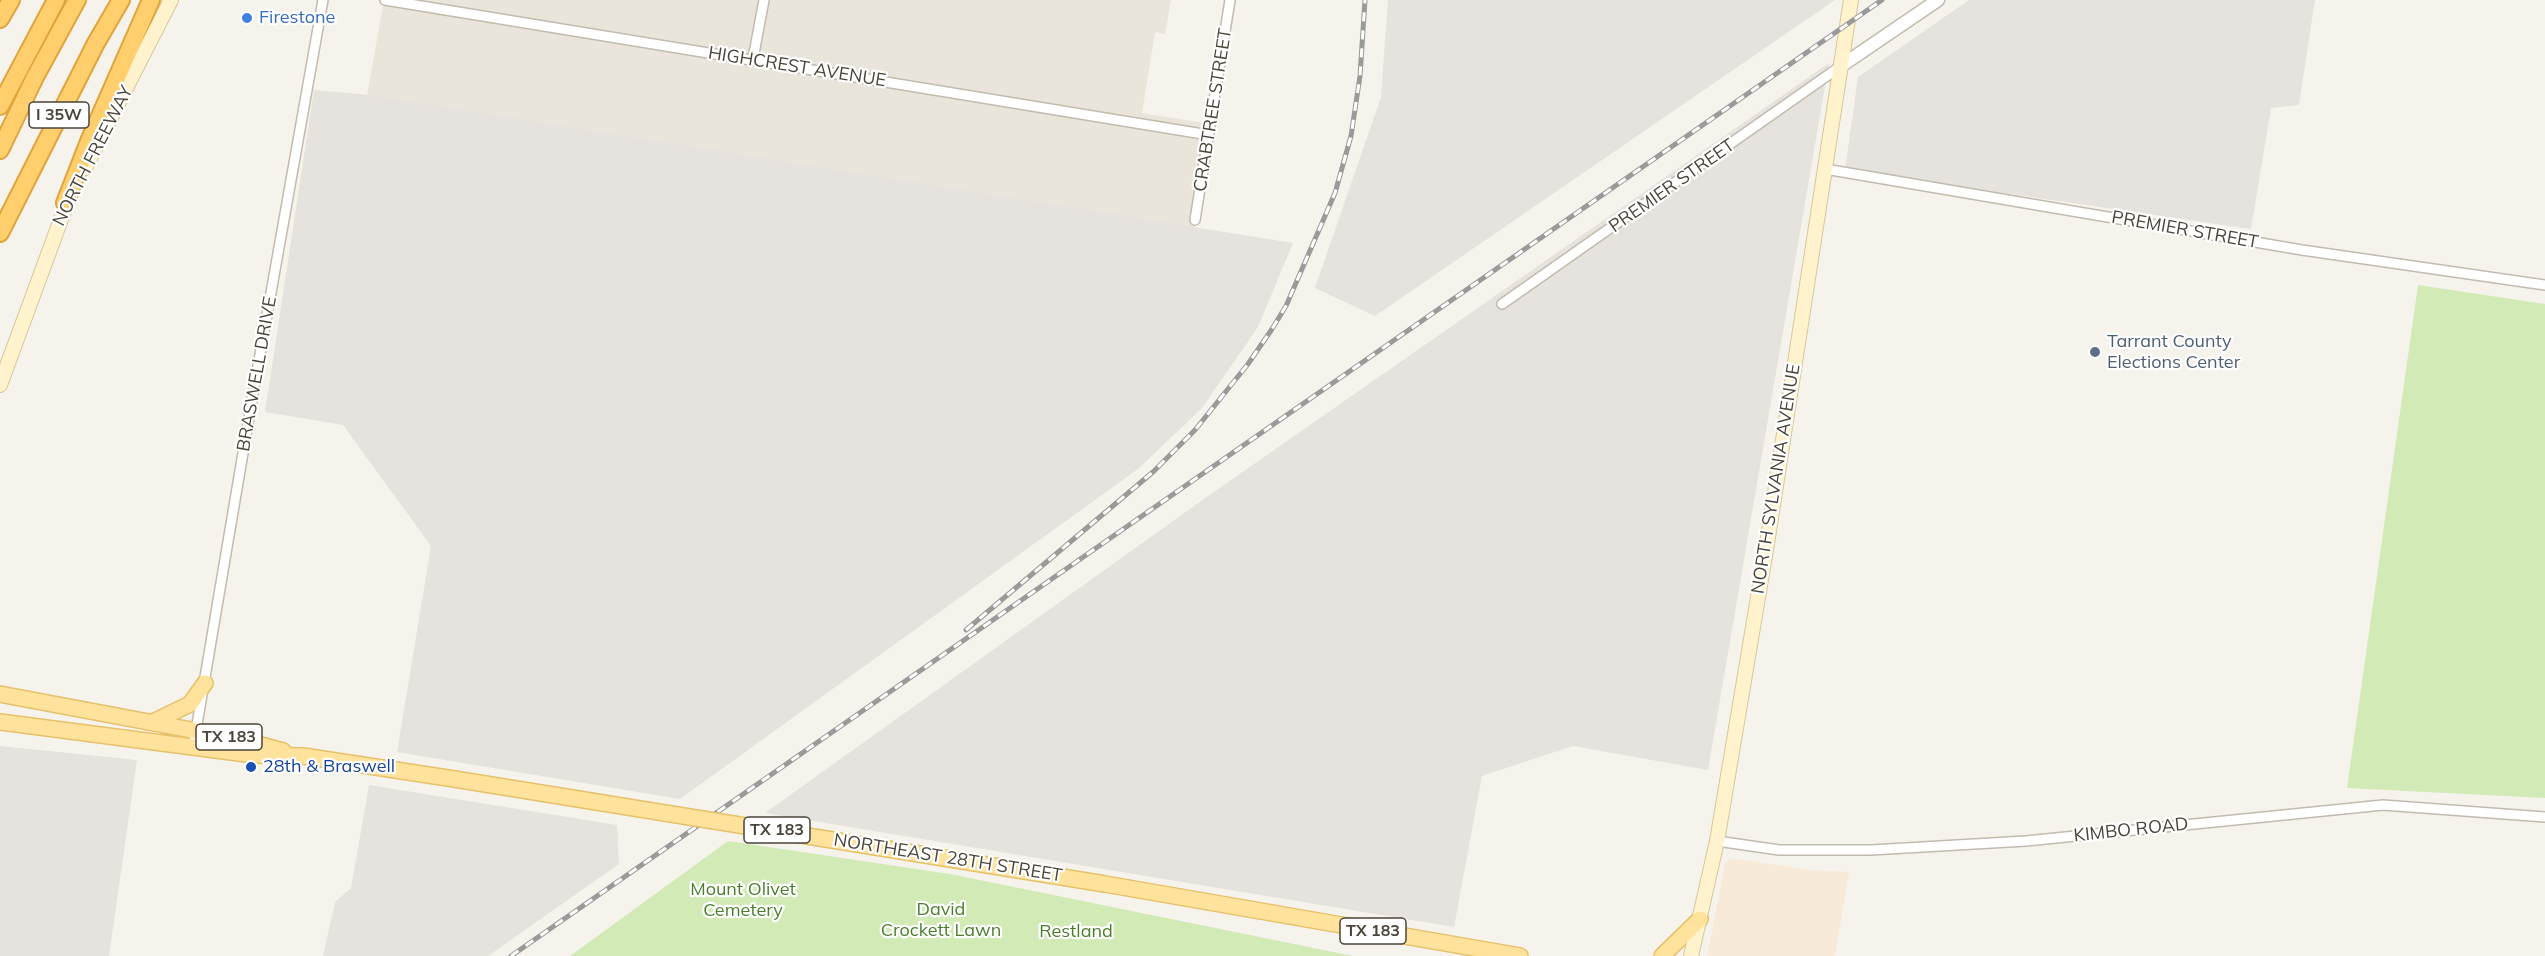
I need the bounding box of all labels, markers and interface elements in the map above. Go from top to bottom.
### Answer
place label: Firestone [259,7,335,29]
marker: Firestone [240,11,254,25]
street label: CRABTREE STREET [1189,27,1237,193]
street label: HIGHCREST AVENUE [707,42,887,92]
street label: NORTH FREEWAY [48,82,138,230]
road number: I 35W [29,102,89,128]
street label: PREMIER STREET [1605,135,1739,237]
street label: PREMIER STREET [2110,206,2260,254]
street label: BRASWELL DRIVE [233,295,281,453]
place label: Tarrant County Elections Center [2107,331,2240,374]
marker: Tarrant County Elections Center [2088,345,2102,359]
street label: NORTH SYLVANIA AVENUE [1747,363,1805,595]
road number: TX 183 [196,724,262,750]
place label: 28th & Braswell [263,756,395,778]
marker: 28th & Braswell [244,760,258,774]
street label: KIMBO ROAD [2073,813,2189,847]
road number: TX 183 [744,817,810,843]
street label: NORTHEAST 28TH STREET [832,829,1064,887]
park label: Mount Olivet Cemetery [690,879,796,922]
park label: David Crockett Lawn [881,899,1001,942]
road number: TX 183 [1340,918,1406,944]
park label: Restland [1039,921,1113,943]

